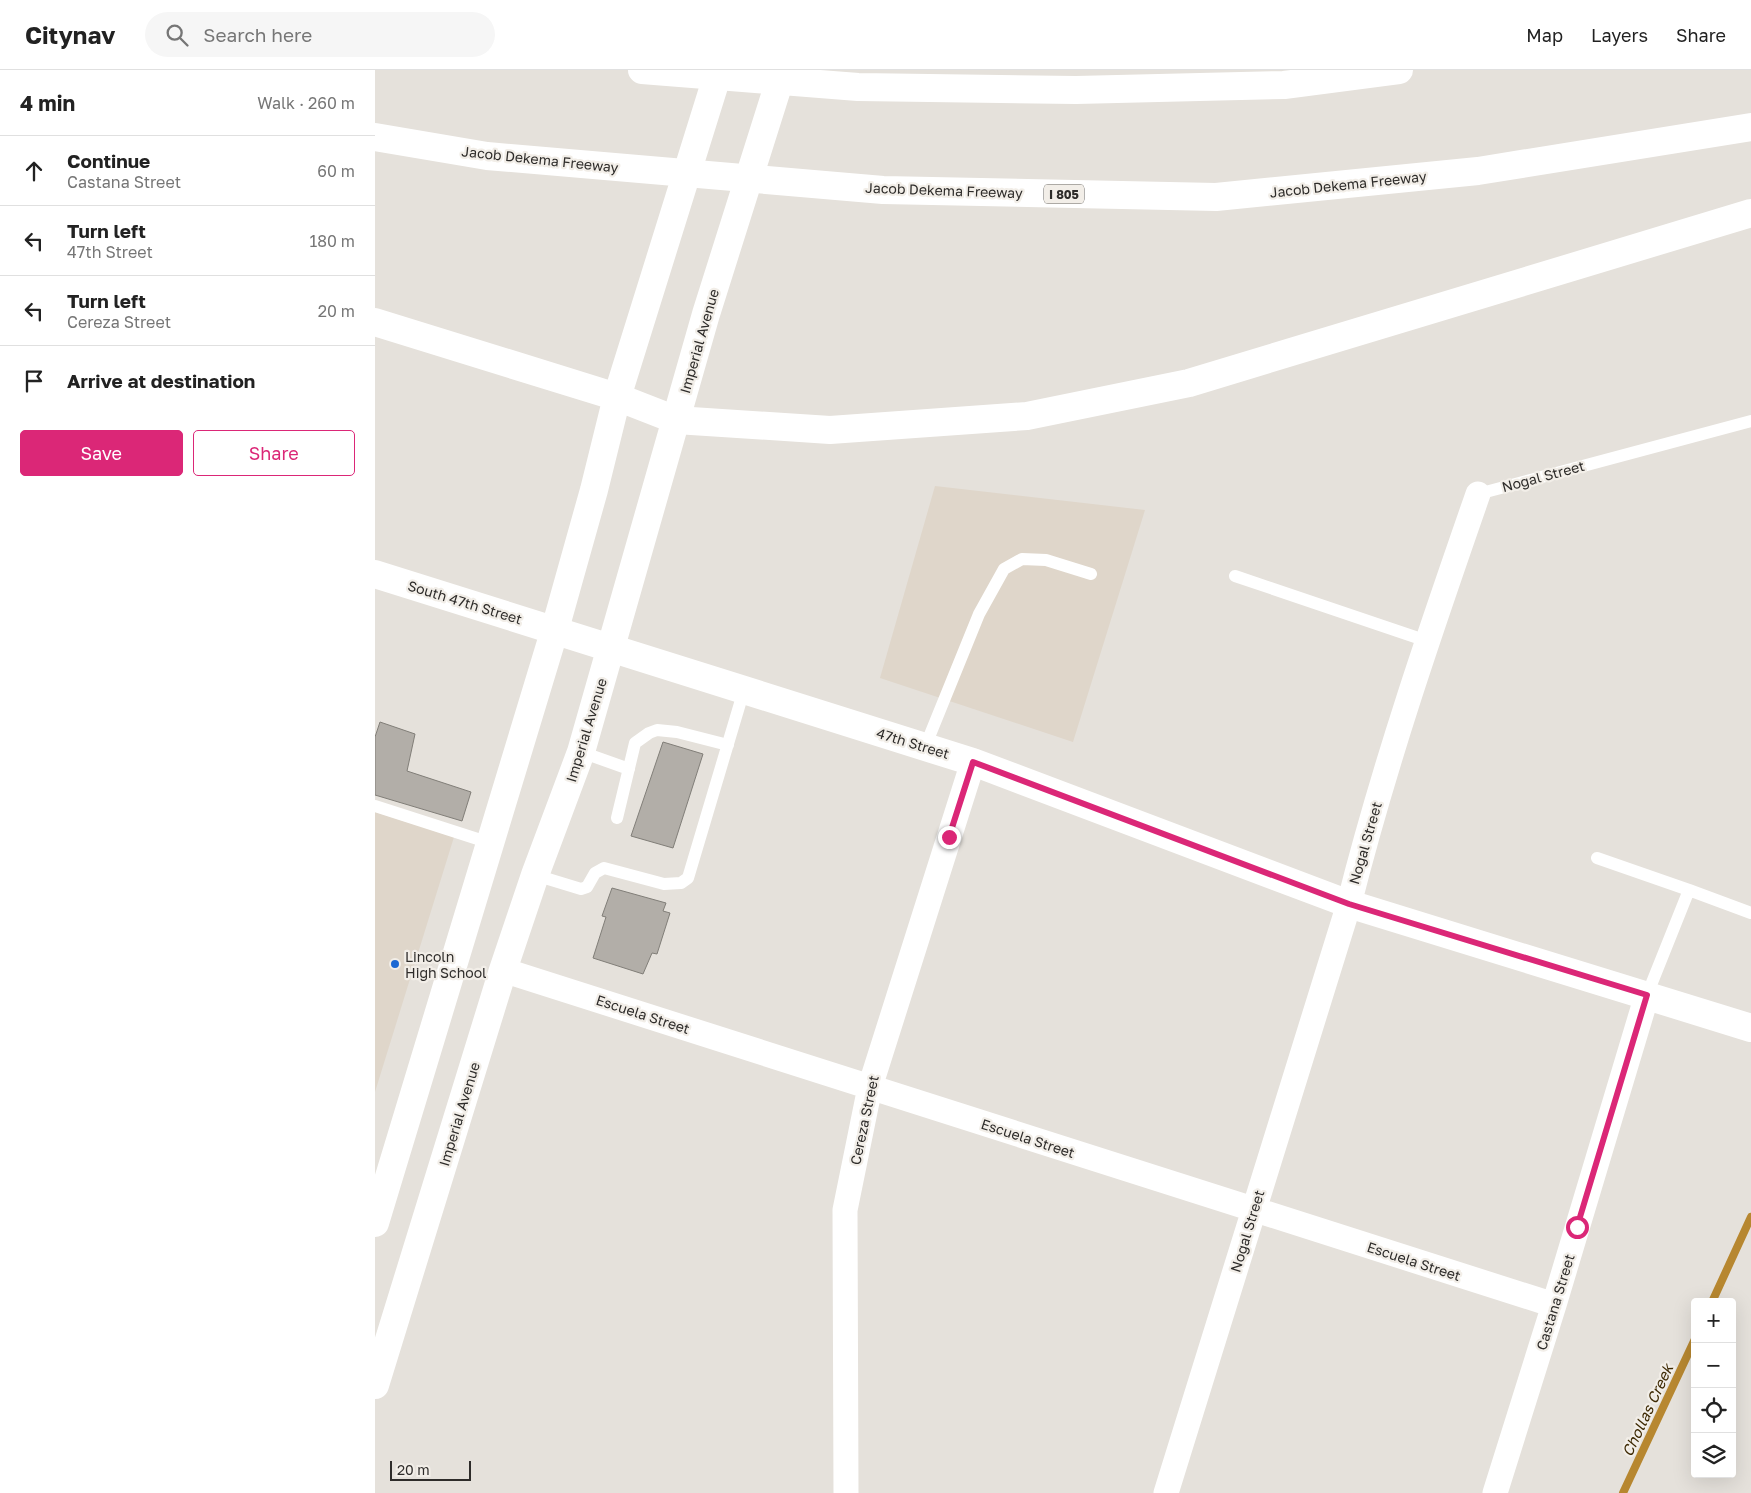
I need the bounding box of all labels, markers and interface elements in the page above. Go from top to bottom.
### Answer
search box [145,12,495,57]
text: Citynav [25,20,115,49]
icon: search [163,21,191,49]
text: Search here [203,23,312,46]
text: Map [1526,24,1563,46]
text: Layers [1591,24,1648,46]
text: Share [1676,24,1726,46]
text: 4 min [20,90,75,116]
text: Walk · 260 m [257,93,355,113]
street label: Jacob Dekema Freeway [461,142,619,176]
text: Continue [67,149,150,172]
icon: ahead [20,157,48,185]
text: 60 m [317,161,355,181]
street label: Jacob Dekema Freeway [1269,167,1427,201]
text: Castana Street [67,172,181,192]
street label: Jacob Dekema Freeway [865,179,1023,201]
road number: I 805 [1044,185,1084,204]
text: Turn left [67,219,146,242]
icon: left [20,227,48,255]
text: 180 m [309,231,355,251]
text: 47th Street [67,242,153,262]
street label: Imperial Avenue [676,287,722,395]
text: Turn left [67,289,146,312]
icon: left [20,297,48,325]
text: 20 m [318,301,355,321]
text: Cereza Street [67,312,171,332]
icon: arrive [20,367,48,395]
text: Arrive at destination [67,369,255,392]
button: Save [20,430,183,476]
button: Share [193,430,355,476]
street label: Nogal Street [1500,457,1586,495]
street label: South 47th Street [406,577,524,627]
street label: Imperial Avenue [562,676,610,784]
street label: 47th Street [875,724,951,762]
street label: Nogal Street [1345,800,1385,886]
route end [938,826,961,849]
place label: Lincoln High School [405,948,487,981]
marker: Lincoln High School [389,958,401,970]
street label: Escuela Street [594,991,692,1037]
street label: Imperial Avenue [435,1060,483,1168]
street label: Cereza Street [846,1074,882,1166]
street label: Escuela Street [979,1115,1077,1161]
street label: Nogal Street [1226,1188,1268,1274]
route start [1566,1216,1589,1239]
street label: Escuela Street [1365,1238,1463,1284]
street label: Castana Street [1532,1252,1578,1352]
map controls [1691,1298,1736,1478]
button: + [1691,1298,1736,1343]
button: − [1691,1343,1736,1388]
water label: Chollas Creek [1618,1360,1677,1459]
button: locate [1691,1388,1736,1433]
button: layers [1691,1433,1736,1478]
scale bar [390,1458,471,1481]
text: 20 m [397,1461,430,1478]

